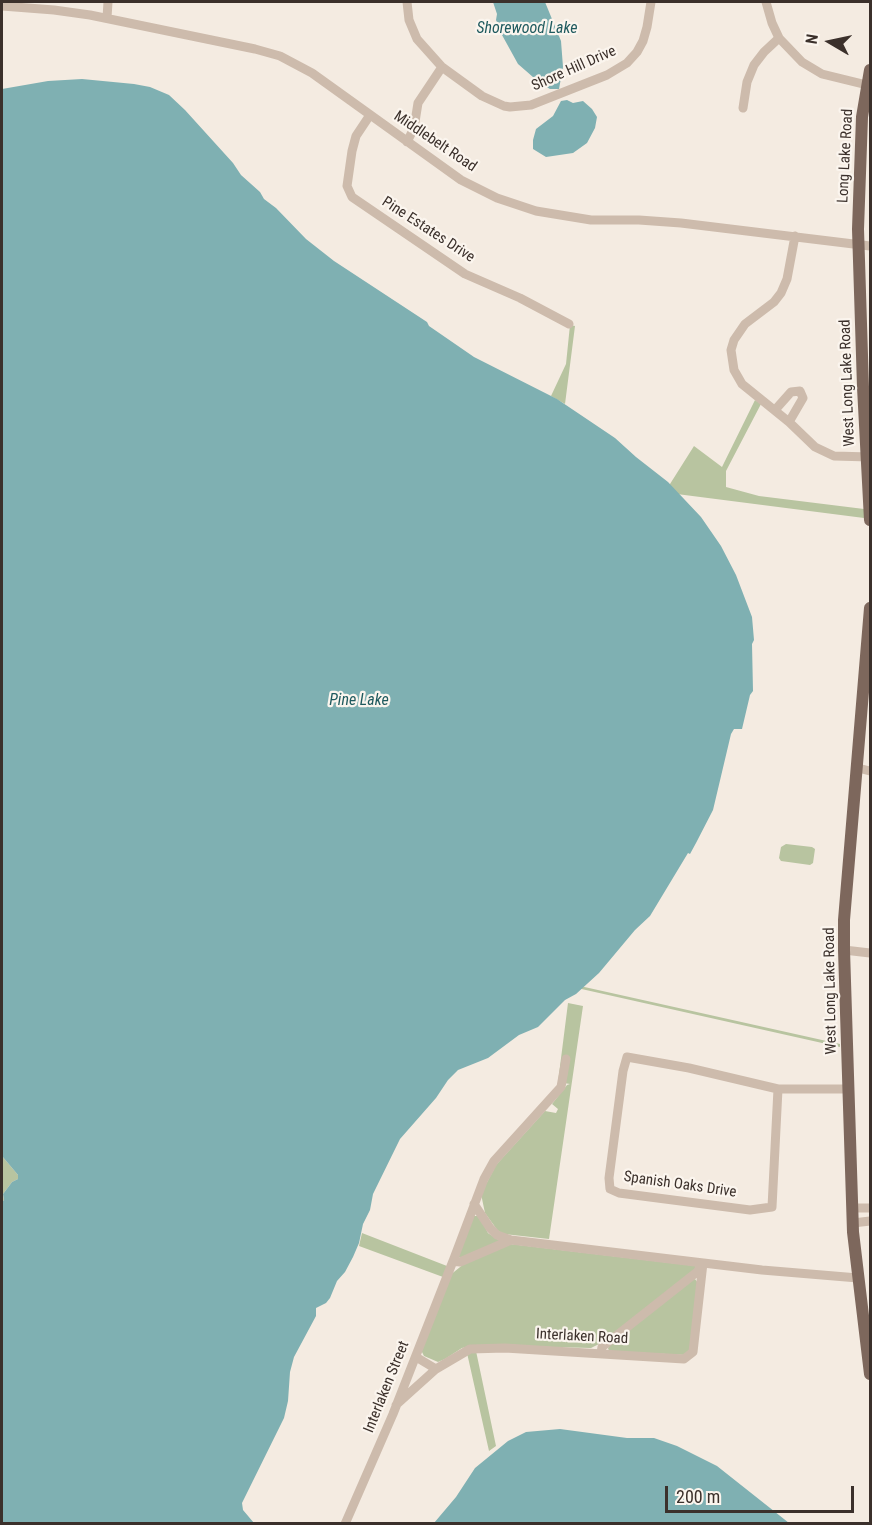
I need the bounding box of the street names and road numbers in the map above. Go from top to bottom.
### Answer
street label: Shore Hill Drive [529,42,619,96]
street label: Middlebelt Road [390,108,480,176]
street label: Long Lake Road [835,108,857,204]
street label: Pine Estates Drive [378,193,478,267]
street label: West Long Lake Road [837,319,859,447]
street label: West Long Lake Road [821,927,841,1055]
street label: Spanish Oaks Drive [622,1168,738,1202]
street label: Interlaken Road [536,1326,628,1348]
street label: Interlaken Street [360,1339,414,1435]

